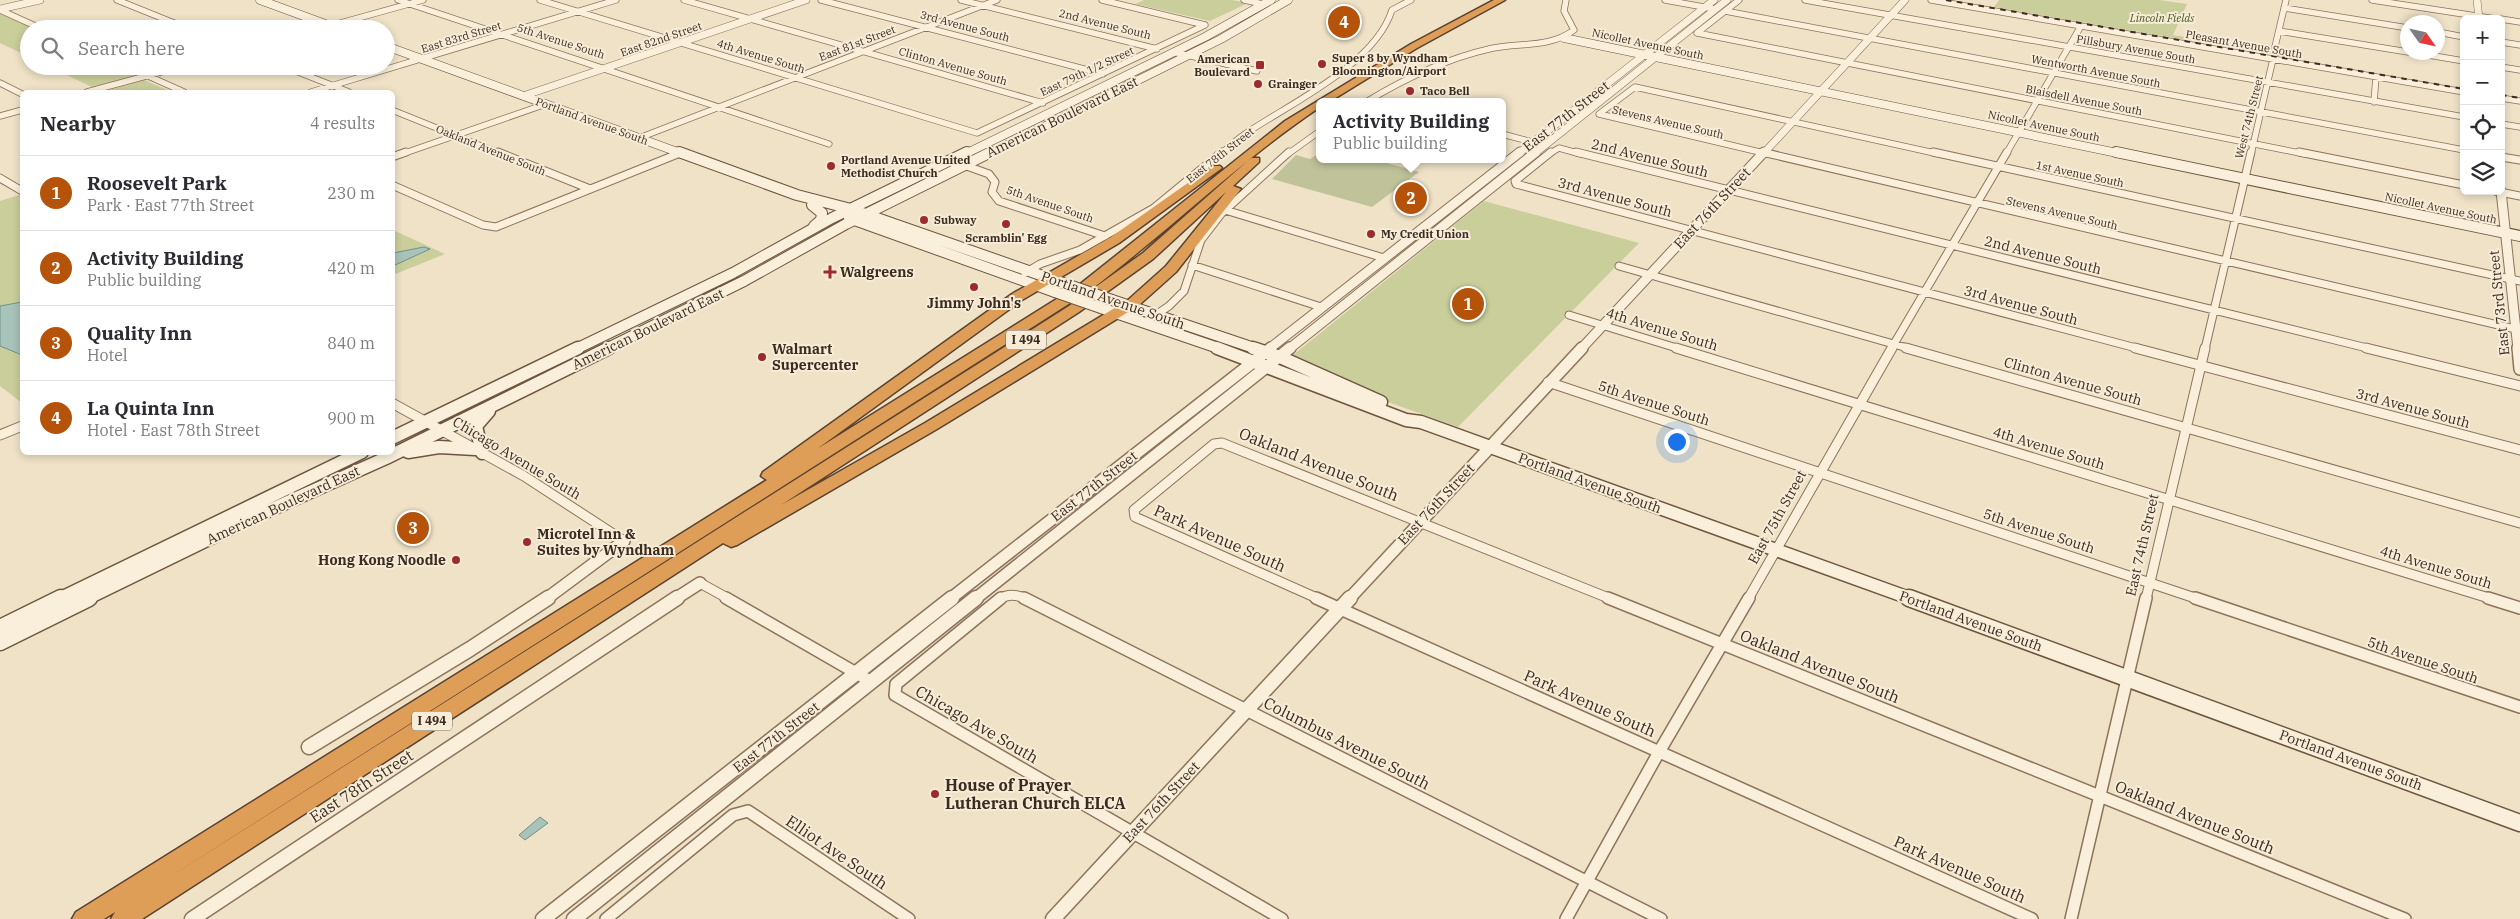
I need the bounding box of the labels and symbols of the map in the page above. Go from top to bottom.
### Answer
pin: 4 [1328,3,1360,41]
street label: 2nd Avenue South [1058,6,1153,42]
street label: 3rd Avenue South [919,7,1011,45]
park label: Lincoln Fields [2129,11,2195,25]
north arrow [2400,15,2445,60]
street label: East 83rd Street [419,18,503,56]
street label: East 82nd Street [618,18,704,59]
street label: 5th Avenue South [515,20,607,62]
street label: East 81st Street [817,22,897,64]
street label: Nicollet Avenue South [1591,25,1705,63]
street label: Pleasant Avenue South [2184,27,2304,61]
street label: Pillsbury Avenue South [2075,32,2197,66]
street label: 4th Avenue South [715,36,807,76]
street label: East 79th 1/2 Street [1038,43,1136,99]
street label: Clinton Avenue South [897,44,1009,88]
place label: Super 8 by Wyndham Bloomington/Airport [1332,51,1448,78]
place label: American Boulevard [1194,52,1250,79]
street label: Wentworth Avenue South [2030,52,2162,90]
marker: Super 8 by Wyndham Bloomington/Airport [1316,58,1328,70]
marker: American Boulevard [1254,59,1266,71]
street label: American Boulevard East [983,72,1141,162]
street label: West 74th Street [2232,74,2266,160]
place label: Grainger [1268,77,1318,91]
street label: East 77th Street [1519,77,1613,155]
marker: Grainger [1252,78,1264,90]
street label: Blaisdell Avenue South [2024,82,2144,118]
place label: Taco Bell [1420,84,1470,98]
marker: Taco Bell [1404,85,1416,97]
street label: Portland Avenue South [534,94,650,148]
street label: Stevens Avenue South [1611,102,1725,142]
street label: Nicollet Avenue South [1987,107,2101,145]
street label: Oakland Avenue South [434,122,548,179]
street label: East 78th Street [1183,124,1257,186]
street label: 2nd Avenue South [1590,135,1711,181]
place label: Portland Avenue United Methodist Church [841,153,971,180]
street label: 1st Avenue South [2035,158,2125,190]
marker: Portland Avenue United Methodist Church [825,160,837,172]
street label: East 76th Street [1670,164,1754,252]
street label: 3rd Avenue South [1556,173,1674,221]
pin: 2 [1395,179,1427,217]
street label: 5th Avenue South [1005,183,1096,226]
street label: Nicollet Avenue South [2384,189,2498,227]
street label: Stevens Avenue South [2005,193,2119,233]
place label: Subway [934,213,977,227]
marker: Subway [918,214,930,226]
marker: Scramblin' Egg [1000,218,1012,230]
place label: My Credit Union [1381,227,1469,241]
marker: My Credit Union [1365,228,1377,240]
place label: Scramblin' Egg [965,231,1047,245]
street label: 2nd Avenue South [1983,232,2104,278]
street label: East 73rd Street [2485,249,2513,356]
place label: Walgreens [840,263,914,281]
marker: Walgreens [824,266,836,278]
street label: Portland Avenue South [1039,267,1188,333]
marker: Jimmy John's [968,281,980,293]
street label: 3rd Avenue South [1962,281,2080,329]
street label: American Boulevard East [569,284,727,374]
pin: 1 [1452,285,1484,323]
place label: Jimmy John's [927,294,1021,312]
street label: 4th Avenue South [1604,303,1720,355]
road number: I 494 [1006,330,1046,350]
place label: Walmart Supercenter [772,340,858,374]
marker: Walmart Supercenter [756,351,768,363]
street label: Clinton Avenue South [2002,353,2144,409]
street label: 5th Avenue South [1596,376,1712,430]
street label: 3rd Avenue South [2354,384,2472,432]
street label: Chicago Avenue South [450,413,585,504]
street label: 4th Avenue South [1991,422,2107,474]
street label: Oakland Avenue South [1236,423,1402,505]
your location [1664,429,1690,455]
street label: East 77th Street [1047,447,1141,525]
street label: Portland Avenue South [1516,449,1664,517]
street label: East 76th Street [1394,460,1478,548]
street label: American Boulevard East [204,462,362,548]
street label: East 75th Street [1744,467,1810,567]
street label: East 74th Street [2121,492,2163,598]
street label: Park Avenue South [1151,500,1289,576]
street label: 5th Avenue South [1981,504,2097,558]
pin: 3 [397,509,429,547]
place label: Microtel Inn & Suites by Wyndham [537,525,674,559]
marker: Microtel Inn & Suites by Wyndham [521,536,533,548]
street label: 4th Avenue South [2378,541,2494,593]
place label: Hong Kong Noodle [318,551,446,569]
marker: Hong Kong Noodle [450,554,462,566]
street label: Portland Avenue South [1897,587,2045,655]
street label: Oakland Avenue South [1737,625,1903,707]
street label: 5th Avenue South [2365,633,2481,688]
street label: Park Avenue South [1521,665,1659,741]
street label: Chicago Ave South [912,681,1042,767]
street label: Columbus Avenue South [1260,692,1434,794]
street label: East 77th Street [729,698,823,776]
road number: I 494 [412,711,452,730]
street label: Portland Avenue South [2277,726,2425,794]
street label: East 78th Street [305,745,417,827]
street label: East 76th Street [1119,758,1203,846]
place label: House of Prayer Lutheran Church ELCA [945,775,1126,813]
street label: Oakland Avenue South [2112,776,2278,858]
marker: House of Prayer Lutheran Church ELCA [929,788,941,800]
street label: Elliot Ave South [782,811,892,893]
street label: Park Avenue South [1891,831,2029,907]

